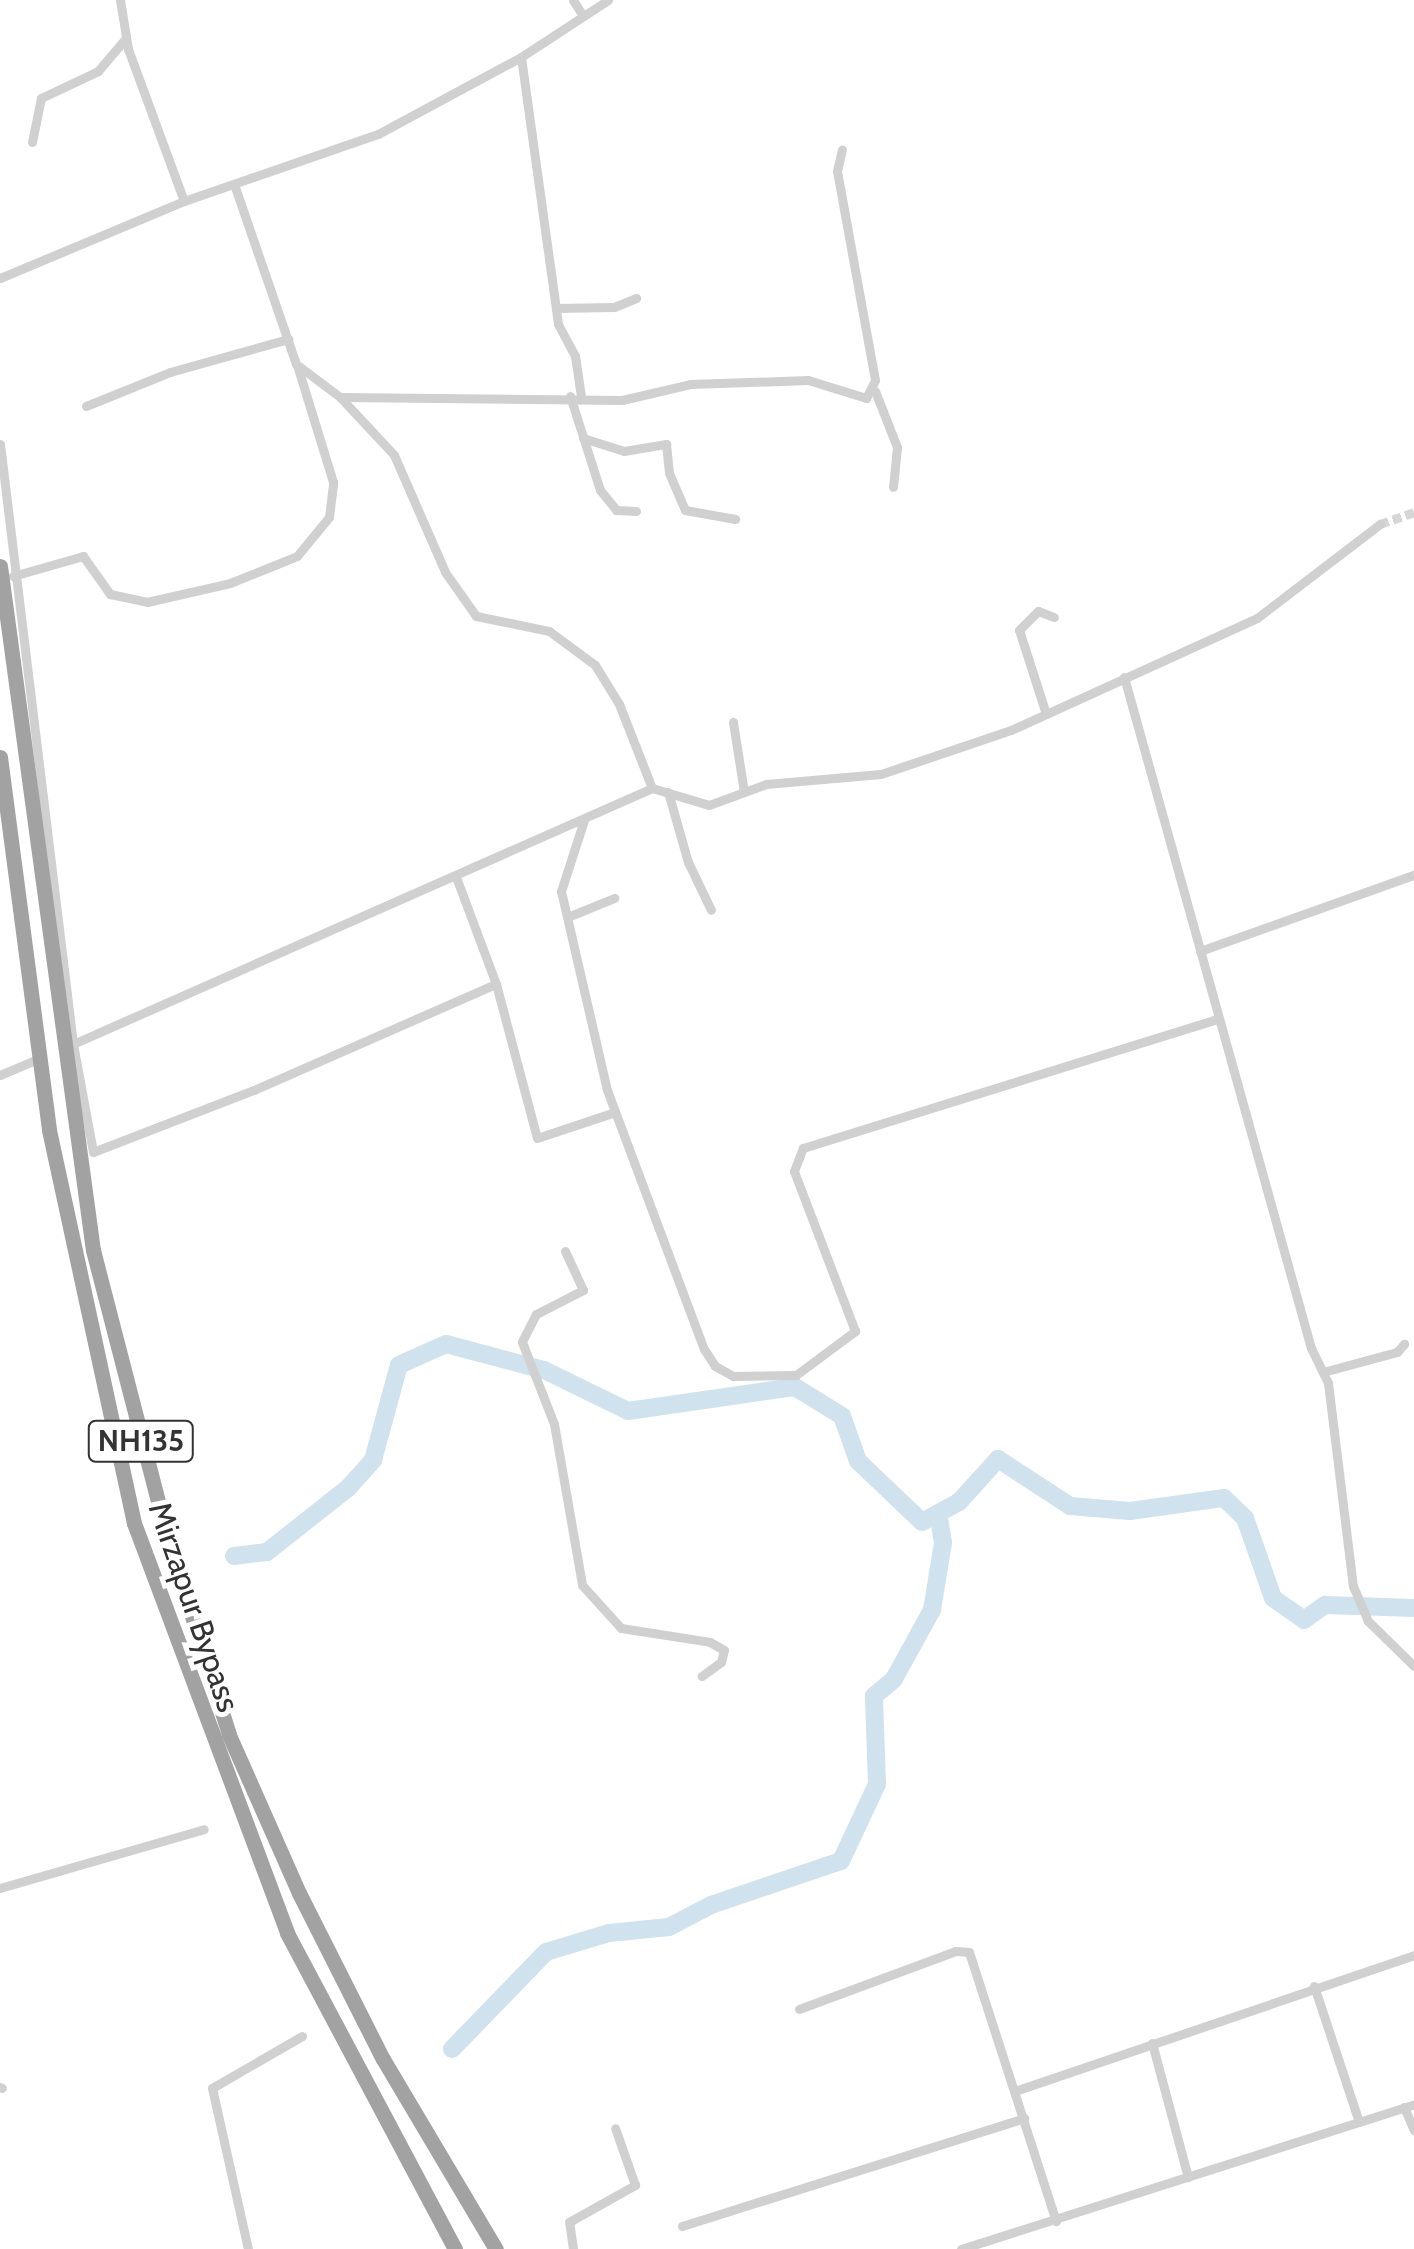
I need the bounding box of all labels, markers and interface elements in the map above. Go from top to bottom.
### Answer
road number: NH135 [86,1416,196,1466]
street label: Mirzapur Bypass [140,1497,248,1717]

